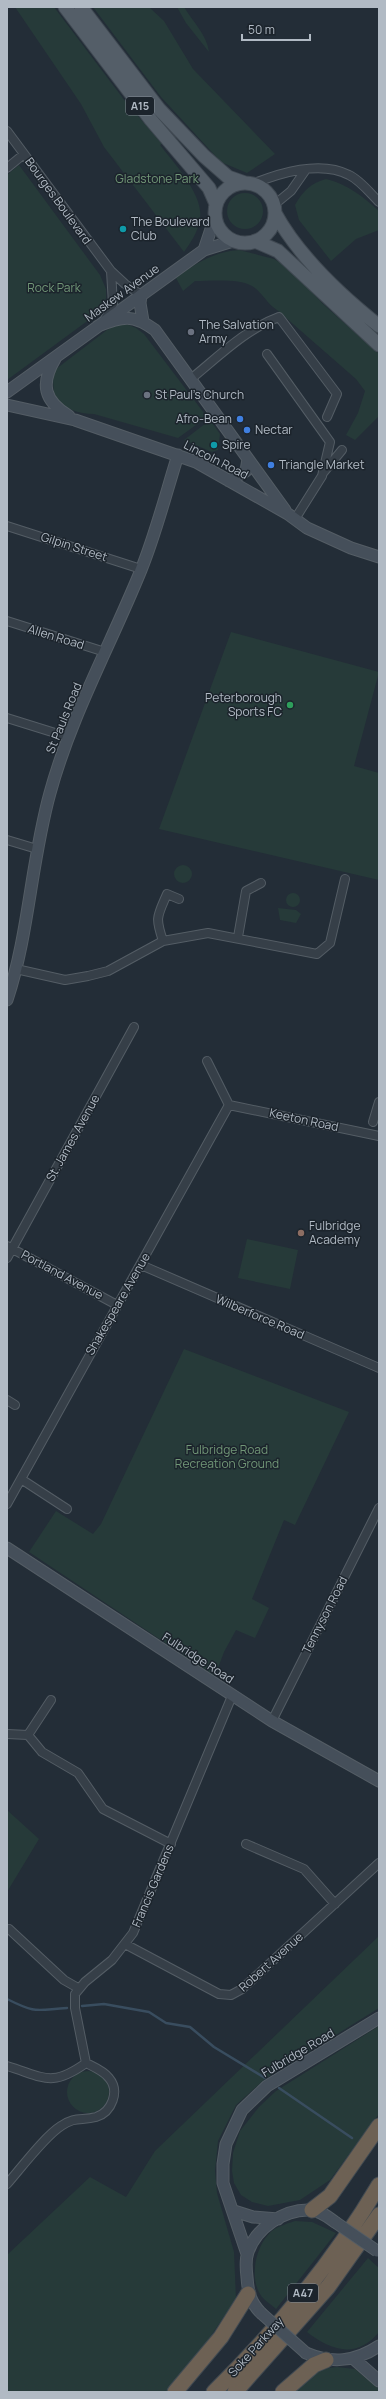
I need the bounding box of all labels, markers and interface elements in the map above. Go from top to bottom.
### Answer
scale bar [242,16,310,42]
text: 50 m [248,21,275,38]
road number: A15 [126,97,154,115]
street label: Bourges Boulevard [21,154,96,248]
park label: Gladstone Park [115,170,200,187]
place label: The Boulevard Club [131,213,210,244]
marker: The Boulevard Club [118,224,128,234]
street label: Maskew Avenue [81,260,162,325]
park label: Rock Park [27,279,82,296]
place label: The Salvation Army [199,316,274,347]
marker: The Salvation Army [186,327,196,337]
place label: St Paul's Church [155,386,244,403]
marker: St Paul's Church [142,390,152,400]
place label: Afro-Bean [176,410,232,427]
marker: Afro-Bean [235,414,245,424]
place label: Nectar [255,421,293,438]
marker: Nectar [242,425,252,435]
street label: Lincoln Road [181,436,251,483]
place label: Spire [222,436,251,453]
marker: Spire [209,440,219,450]
place label: Triangle Market [279,456,365,473]
marker: Triangle Market [266,460,276,470]
street label: Gilpin Street [39,528,110,565]
street label: Allen Road [26,620,86,653]
street label: St Pauls Road [42,680,86,756]
place label: Peterborough Sports FC [205,689,282,720]
marker: Peterborough Sports FC [285,700,295,710]
street label: St. James Avenue [42,1091,103,1184]
street label: Keeton Road [268,1104,340,1135]
place label: Fulbridge Academy [309,1217,361,1248]
marker: Fulbridge Academy [296,1228,306,1238]
street label: Portland Avenue [18,1246,106,1303]
street label: Shakespeare Avenue [81,1249,154,1358]
street label: Wilberforce Road [213,1290,307,1343]
park label: Fulbridge Road Recreation Ground [175,1441,279,1472]
street label: Tennyson Road [298,1573,351,1656]
street label: Fulbridge Road [159,1628,237,1687]
street label: Francis Gardens [127,1842,178,1930]
street label: Robert Avenue [235,1928,307,1995]
street label: Fulbridge Road [258,2024,337,2081]
road number: A47 [288,2284,318,2302]
street label: Soke Parkway [224,2313,288,2380]

